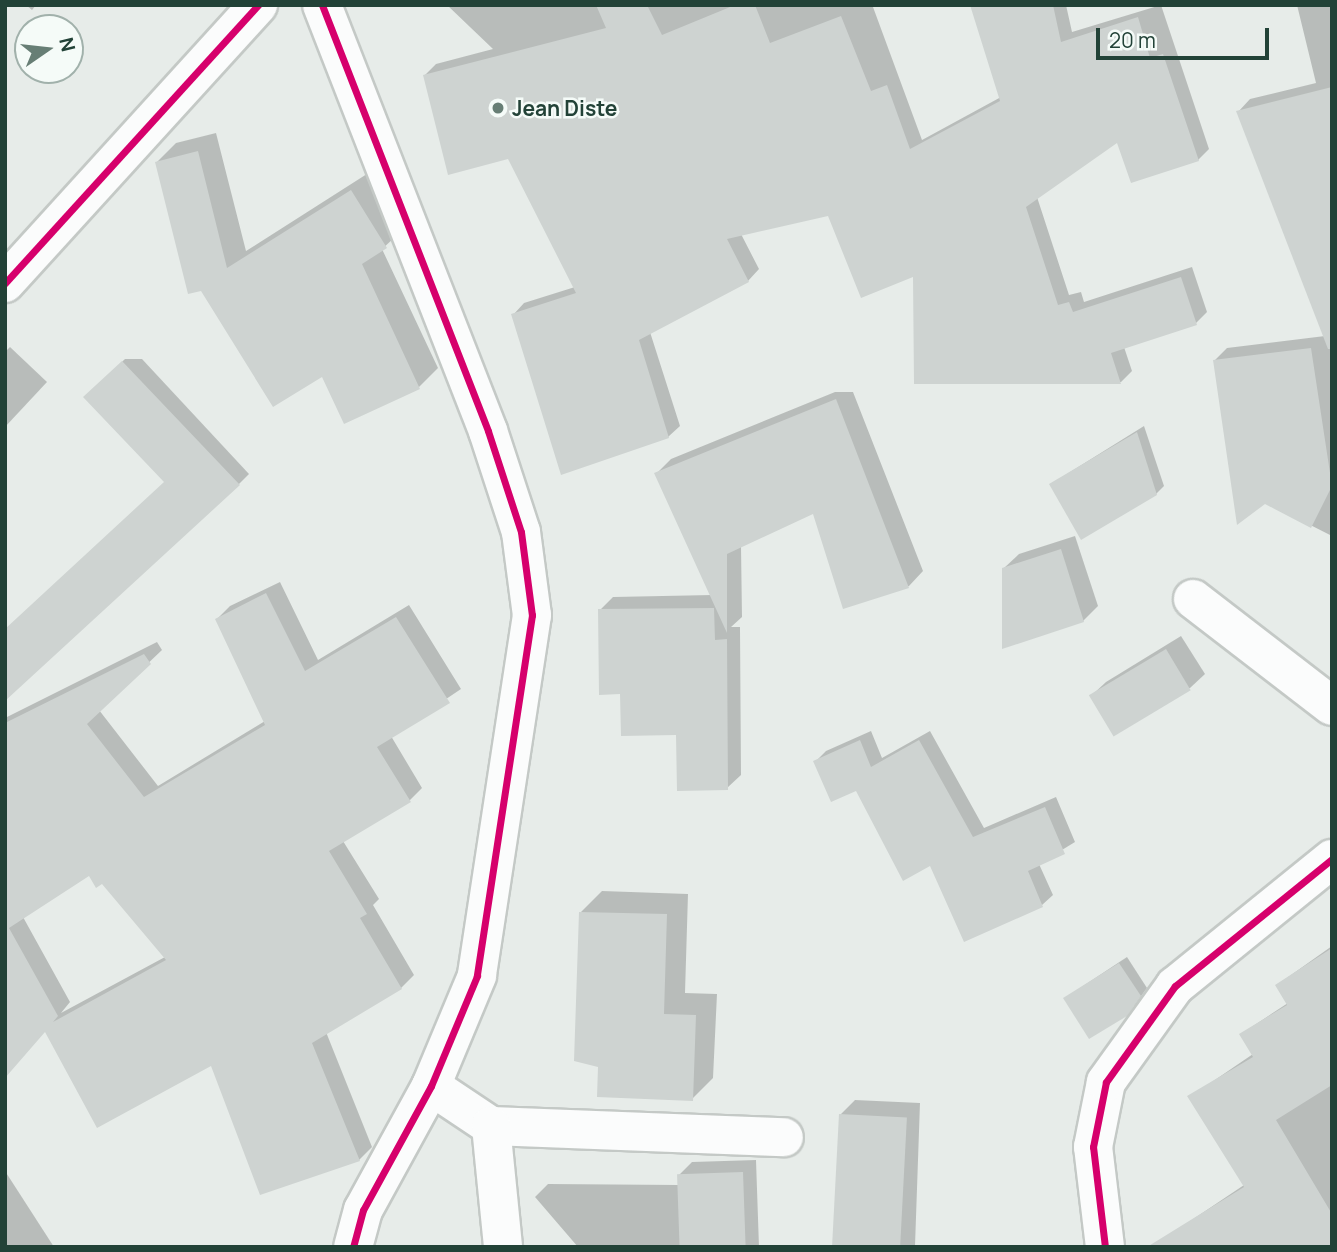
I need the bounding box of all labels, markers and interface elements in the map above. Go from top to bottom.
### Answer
north arrow [14,14,84,84]
scale bar [1099,14,1272,58]
text: 20 m [1109,26,1156,54]
text: N [53,35,82,54]
place label: Jean Diste [512,95,618,121]
marker: Jean Diste [490,100,506,116]

